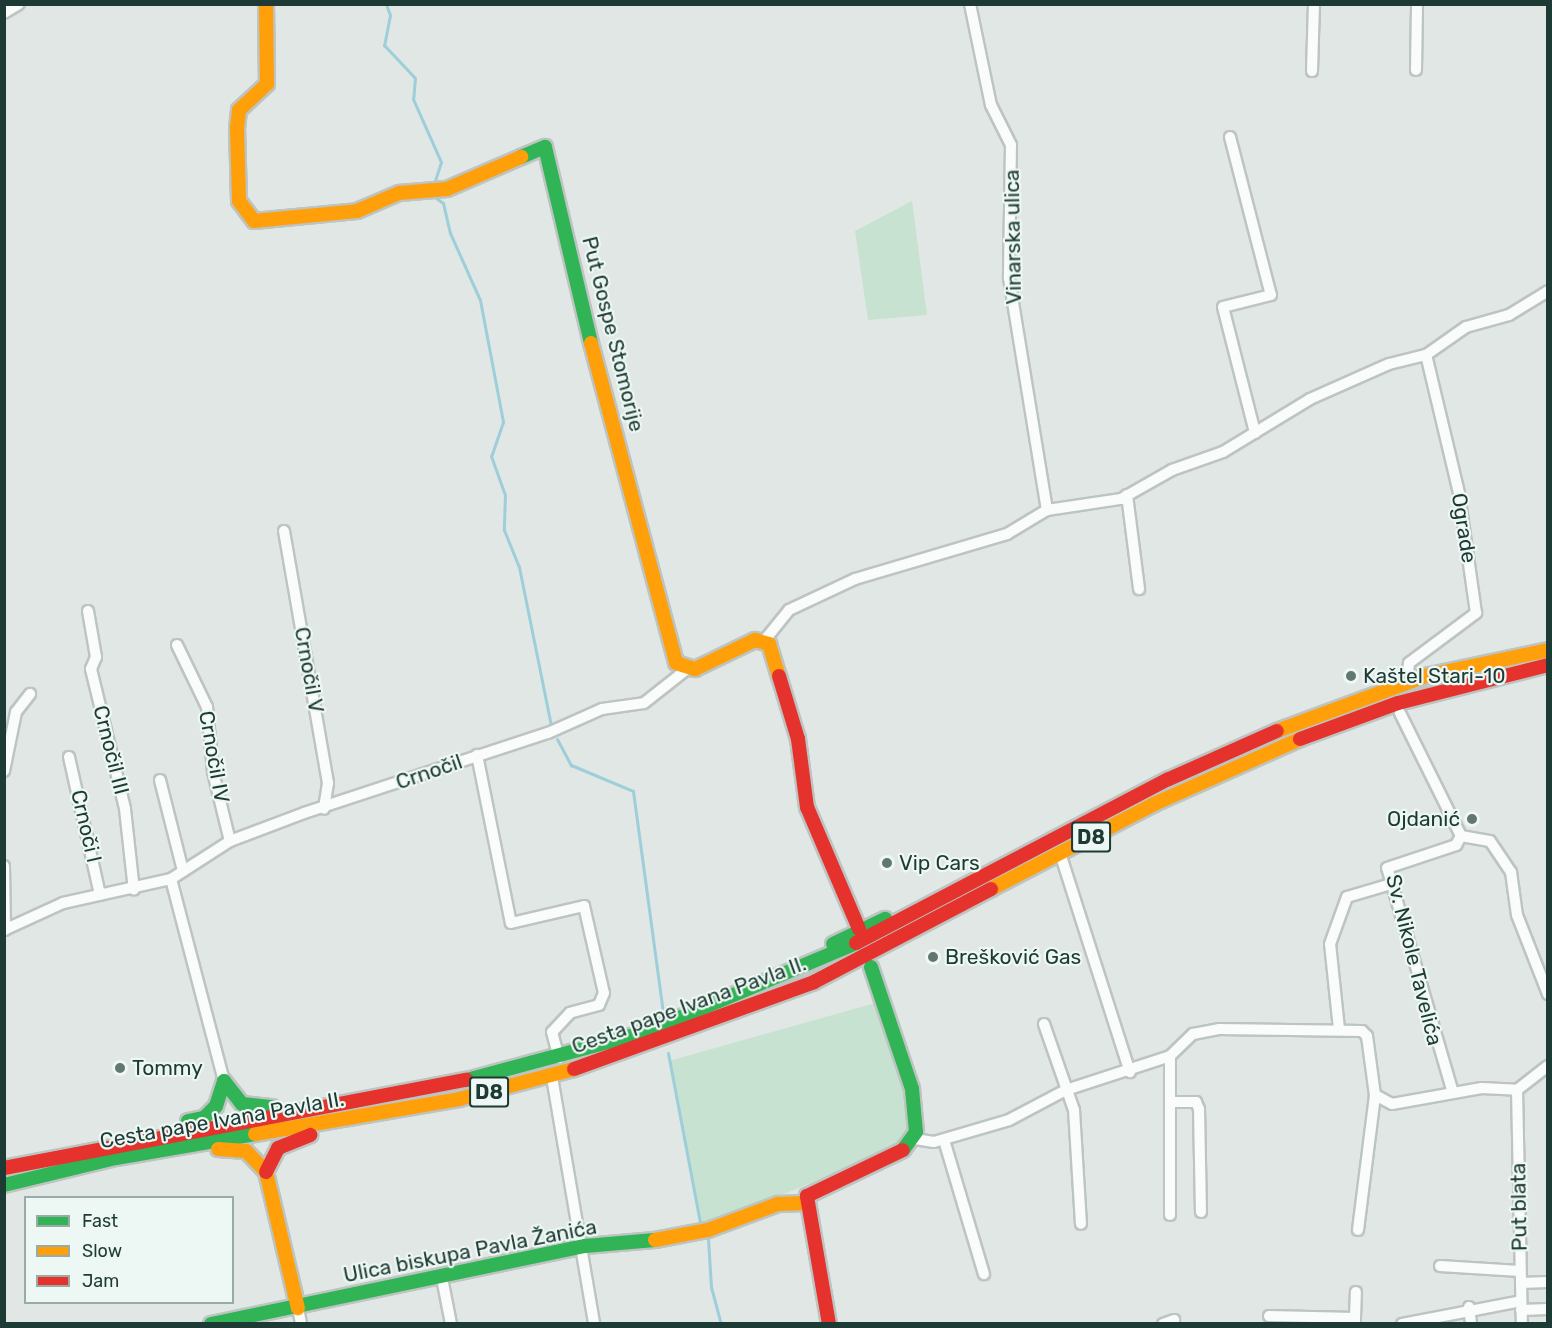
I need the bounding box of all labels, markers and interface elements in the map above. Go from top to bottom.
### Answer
street label: Vinarska ulica [999,169,1027,305]
street label: Put Gospe Stomorije [577,234,649,434]
street label: Ograde [1446,491,1482,565]
street label: Crnočil V [289,625,329,715]
place label: Kaštel Stari-10 [1363,663,1506,689]
marker: Kaštel Stari-10 [1344,669,1358,683]
street label: Crnočil III [88,703,134,797]
street label: Crnočil IV [194,709,234,805]
street label: Crnočil [393,749,465,795]
street label: Crnoči l [65,787,107,865]
place label: Ojdanić [1387,806,1460,832]
marker: Ojdanić [1465,812,1479,826]
road number: D8 [1070,820,1112,854]
place label: Vip Cars [899,850,980,876]
marker: Vip Cars [880,856,894,870]
street label: Sv. Nikole Tavelića [1380,872,1448,1048]
place label: Brešković Gas [945,944,1081,970]
marker: Brešković Gas [926,950,940,964]
street label: Cesta pape Ivana Pavla II. [568,951,810,1059]
place label: Tommy [132,1055,203,1081]
marker: Tommy [113,1061,127,1075]
road number: D8 [468,1075,510,1109]
street label: Cesta pape Ivana Pavla II. [98,1086,346,1154]
street label: Put blata [1506,1163,1532,1251]
legend [24,1196,234,1304]
text: Fast [82,1210,118,1232]
street label: Ulica biskupa Pavla Žanića [341,1214,599,1288]
text: Slow [82,1240,122,1262]
text: Jam [82,1270,119,1292]

